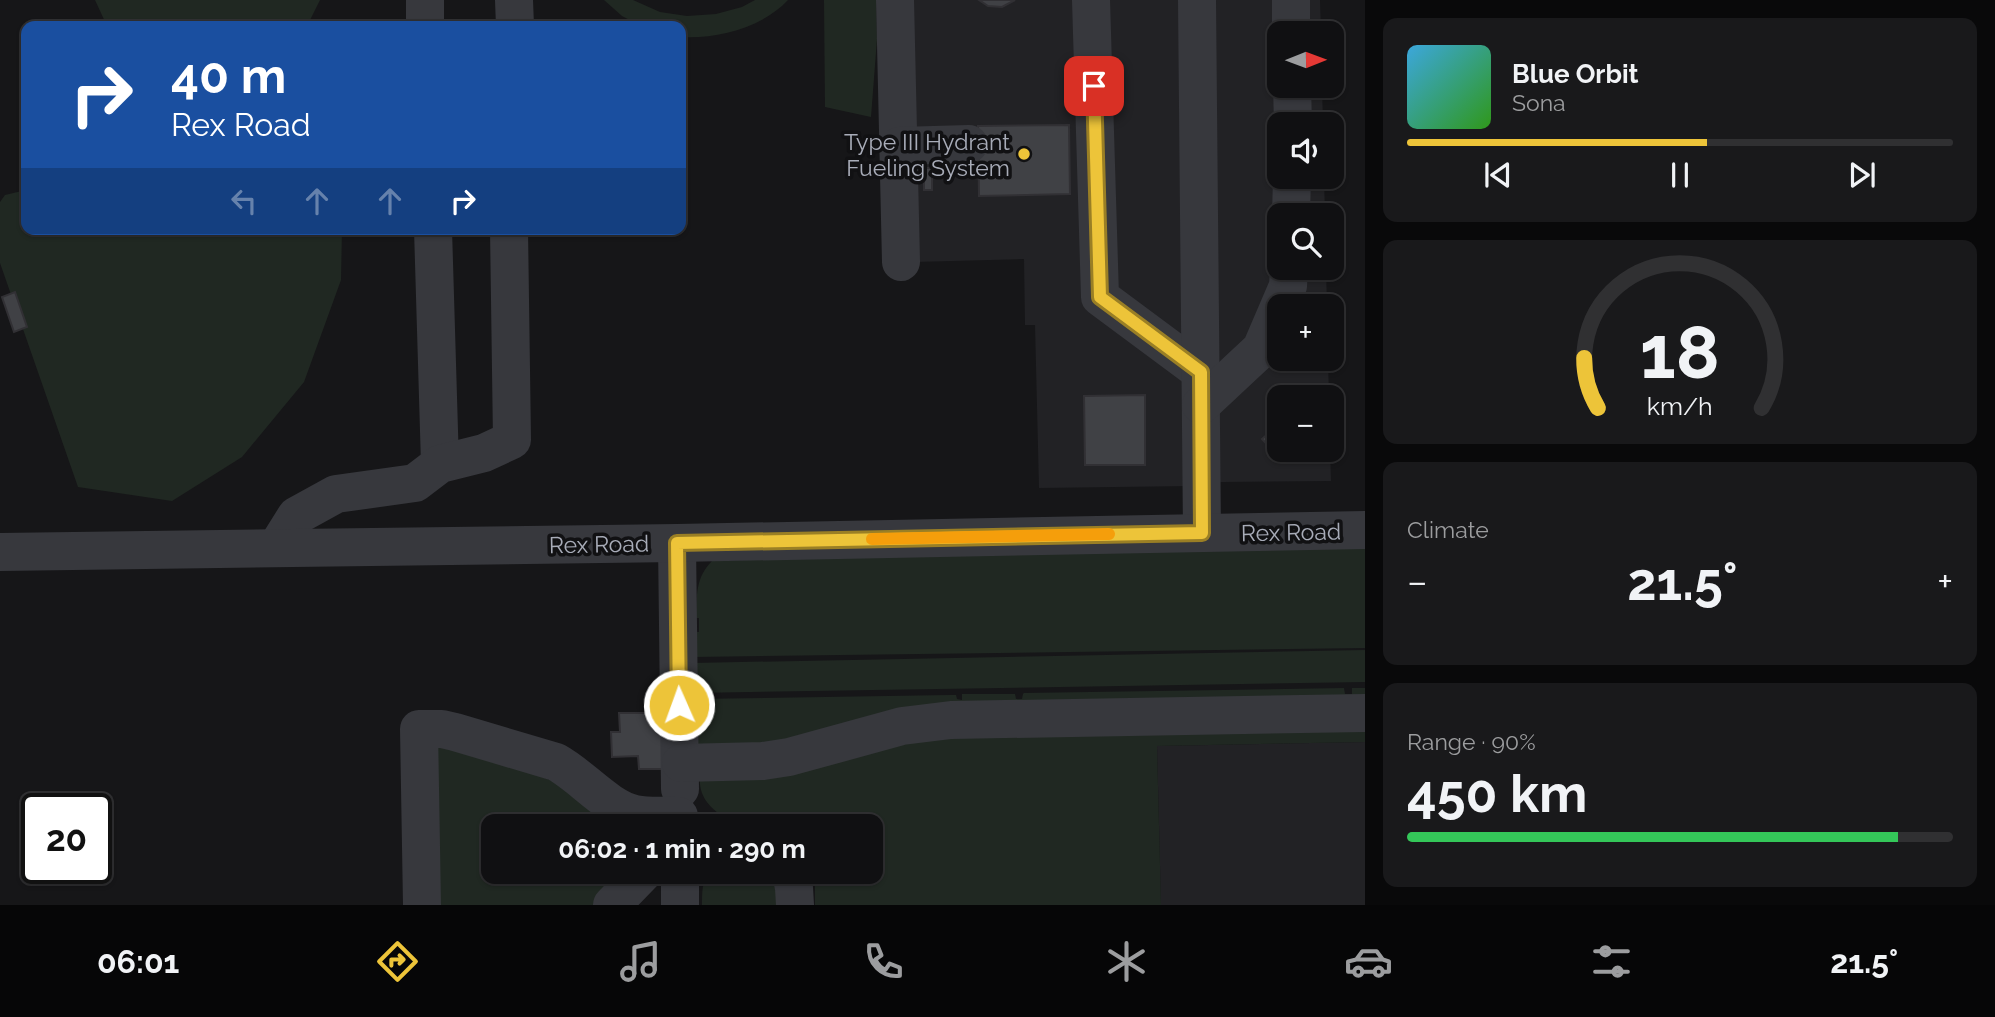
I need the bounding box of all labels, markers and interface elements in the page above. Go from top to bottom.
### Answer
north arrow [1267,21,1344,98]
map controls [1267,21,1344,462]
text: 40 m [171,47,286,104]
icon: right [56,49,147,140]
pin [1064,56,1124,116]
text: Blue Orbit [1512,59,1639,89]
icon: arrive [1075,67,1113,105]
text: Sona [1512,89,1566,116]
text: Rex Road [171,106,311,143]
button: sound [1267,112,1344,189]
place label: Type III Hydrant Fueling System [844,128,1010,181]
marker: Type III Hydrant Fueling System [1016,146,1032,162]
icon: previous [1479,156,1517,194]
icon: pause [1661,156,1699,194]
icon: next [1843,156,1881,194]
icon: left [225,182,263,220]
icon: ahead [298,182,336,220]
icon: ahead [371,182,409,220]
icon: right [444,182,482,220]
button: search [1267,203,1344,280]
button: + [1267,294,1344,371]
text: 18 [1640,310,1720,395]
button: − [1267,385,1344,462]
text: km/h [1647,390,1713,420]
text: Climate [1407,516,1489,543]
street label: Rex Road [1241,518,1341,546]
street label: Rex Road [549,530,649,558]
text: 21.5° [1627,551,1738,612]
text: − [1407,559,1427,604]
text: + [1937,559,1953,604]
position arrow [642,668,716,742]
text: Range · 90% [1407,728,1536,755]
text: 450 km [1407,763,1587,824]
speed limit sign: 20 [21,793,112,884]
text: 06:02 · 1 min · 290 m [558,834,806,864]
icon: directions [373,937,422,986]
icon: music [616,937,665,986]
icon: phone [859,937,908,986]
icon: climate [1102,937,1151,986]
icon: car [1344,937,1393,986]
icon: filters [1587,937,1636,986]
text: 06:01 [97,943,179,980]
text: 21.5° [1830,943,1898,980]

